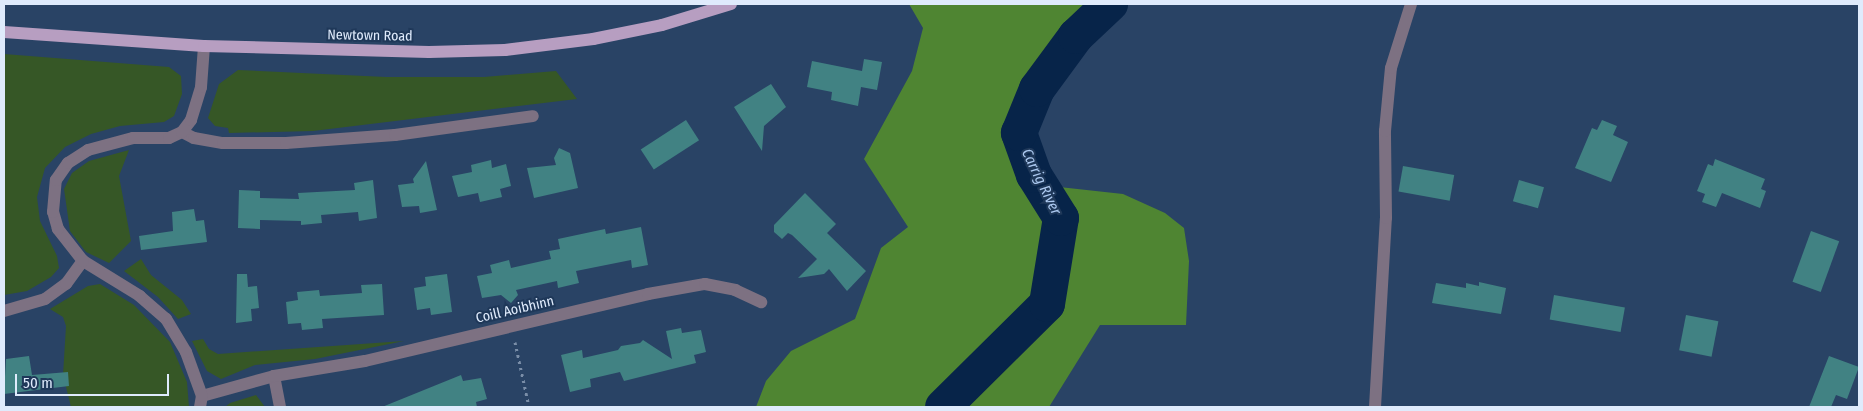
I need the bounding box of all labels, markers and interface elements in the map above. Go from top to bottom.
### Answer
street label: Newtown Road [327,27,413,45]
water label: Carrig River [1017,146,1065,218]
street label: Coill Aoibhinn [474,293,556,327]
scale bar [18,364,171,396]
text: 50 m [23,374,53,392]

